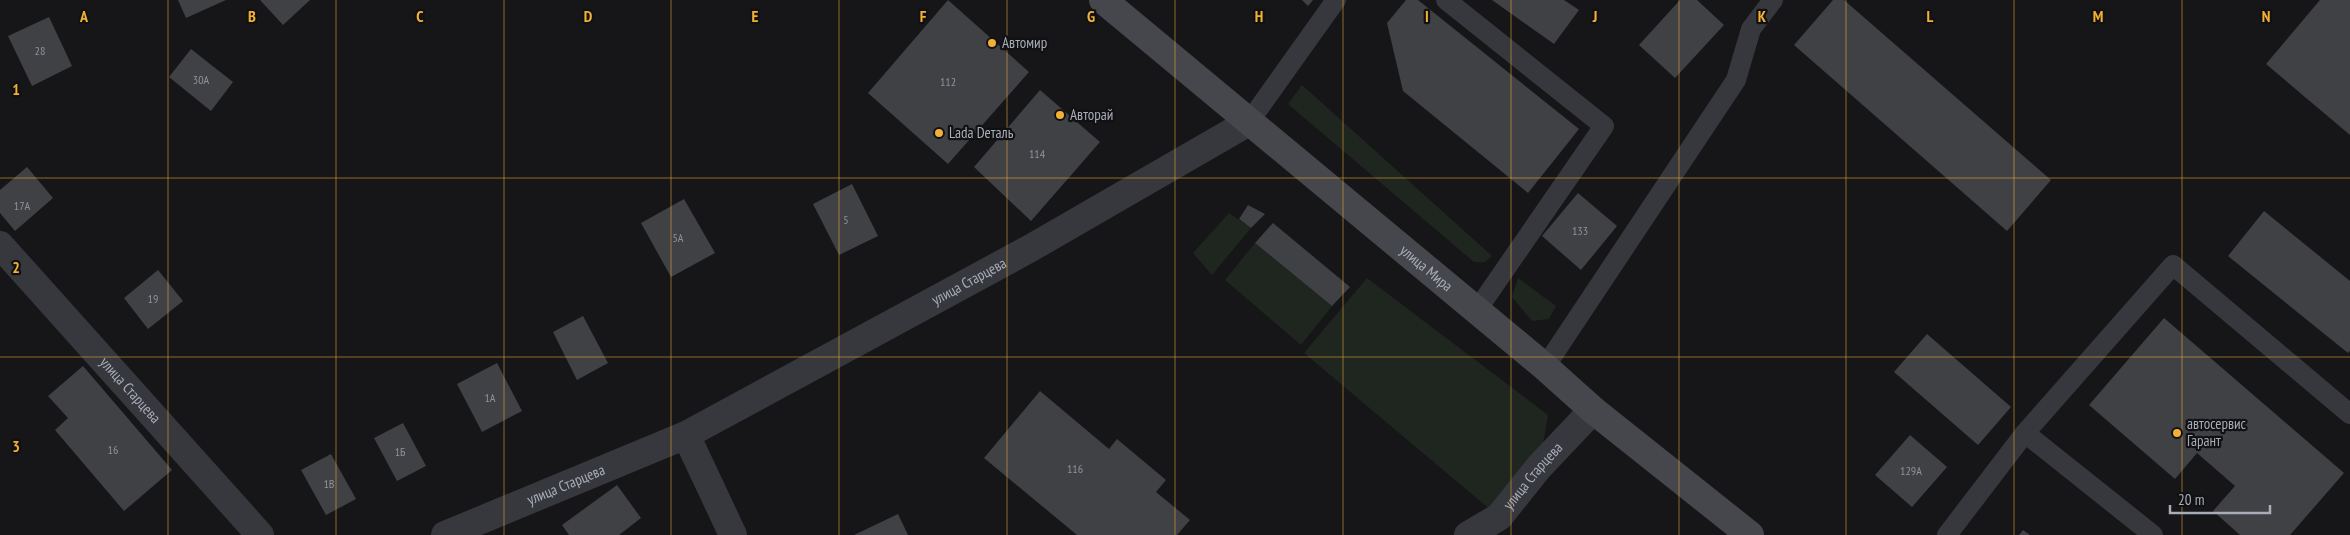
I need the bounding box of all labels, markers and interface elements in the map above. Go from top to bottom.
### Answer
text: A [79,6,89,26]
text: B [248,6,256,26]
text: C [416,6,424,26]
text: D [584,6,593,26]
text: E [752,6,759,26]
text: F [920,6,927,26]
text: G [1087,6,1095,26]
text: H [1255,6,1263,26]
text: I [1425,6,1429,26]
text: J [1592,6,1597,26]
text: K [1758,6,1767,26]
text: L [1927,6,1934,26]
text: M [2093,6,2103,26]
text: N [2262,6,2270,26]
place label: Автомир [1002,33,1047,52]
marker: Автомир [986,37,998,49]
house number: 28 [35,43,45,58]
house number: 30А [193,72,210,87]
house number: 112 [940,74,956,89]
text: 1 [12,79,20,99]
place label: Авторай [1070,105,1113,124]
marker: Авторай [1054,109,1066,121]
place label: Lada Dеталь [949,123,1014,142]
marker: Lada Dеталь [933,127,945,139]
house number: 114 [1029,146,1046,161]
house number: 17А [14,198,31,213]
house number: 5 [843,212,849,227]
house number: 133 [1572,223,1588,238]
house number: 5А [672,230,684,245]
street label: улица Мира [1396,241,1457,295]
street label: улица Старцева [928,253,1010,309]
text: 2 [12,257,20,277]
house number: 19 [148,291,158,306]
street label: улица Старцева [96,353,165,427]
house number: 1А [484,390,496,405]
place label: автосервис Гарант [2187,414,2247,450]
marker: автосервис Гарант [2171,427,2183,439]
text: 3 [12,436,20,456]
street label: улица Старцева [1499,438,1566,513]
house number: 16 [108,442,118,457]
house number: 1Б [395,444,405,459]
street label: улица Старцева [524,460,607,509]
house number: 116 [1067,461,1083,476]
house number: 129А [1900,463,1922,478]
house number: 1В [323,476,335,491]
scale bar [2170,482,2270,514]
text: 20 m [2178,490,2204,509]

